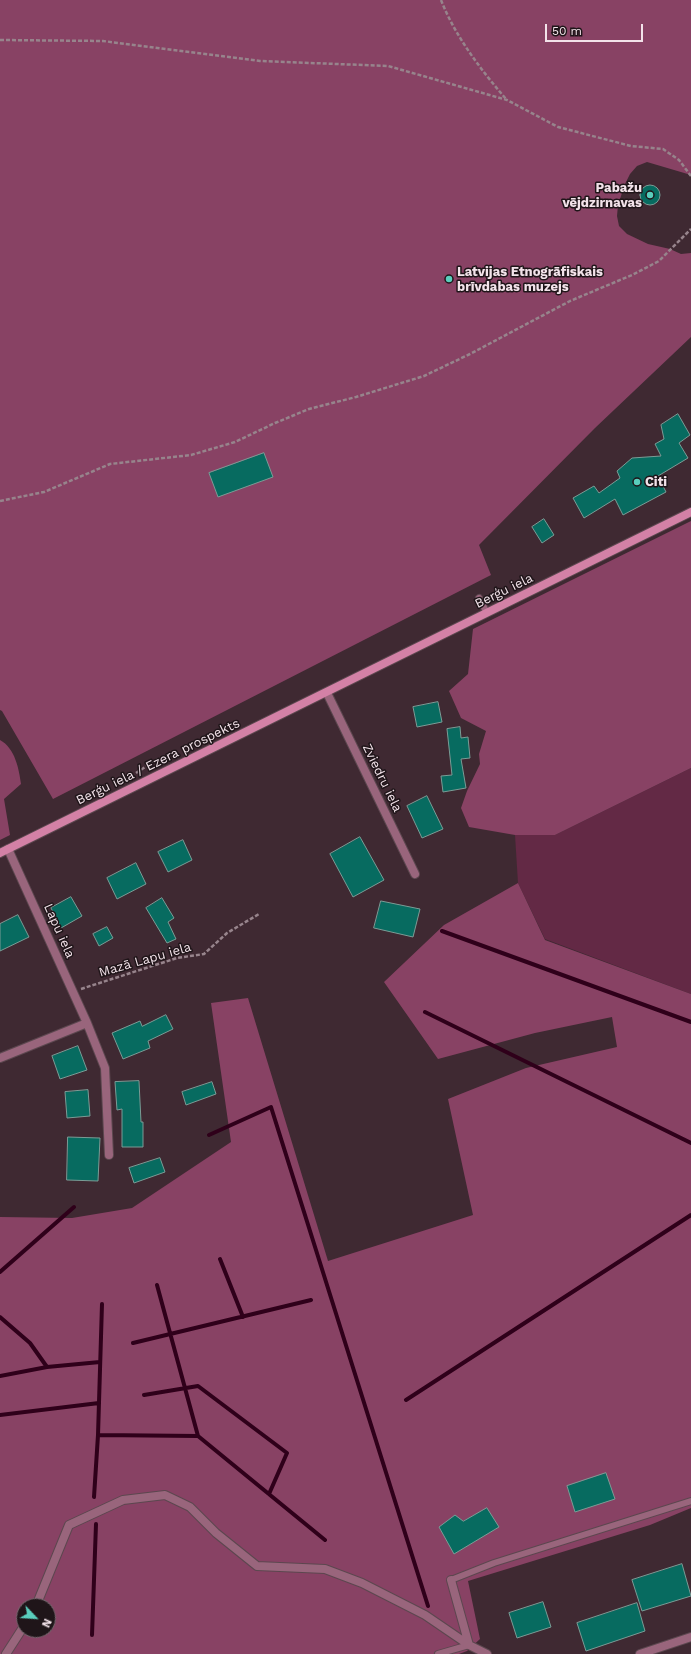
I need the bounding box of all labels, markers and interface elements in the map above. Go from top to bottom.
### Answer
scale bar [547,16,645,42]
text: 50 m [552,24,582,38]
place label: Pabažu vējdzirnavas [562,180,642,211]
marker: Pabažu vējdzirnavas [645,190,655,200]
place label: Latvijas Etnogrāfiskais brīvdabas muzejs [457,264,603,295]
marker: Latvijas Etnogrāfiskais brīvdabas muzejs [444,274,454,284]
place label: Citi [645,474,667,490]
marker: Citi [632,477,642,487]
street label: Berģu iela [472,570,536,612]
street label: Berģu iela / Ezera prospekts [74,716,242,808]
street label: Zviedru iela [359,741,405,815]
street label: Lapu iela [40,901,78,961]
street label: Mazā Lapu iela [97,939,193,981]
north arrow [16,1598,56,1638]
text: N [39,1616,54,1629]

